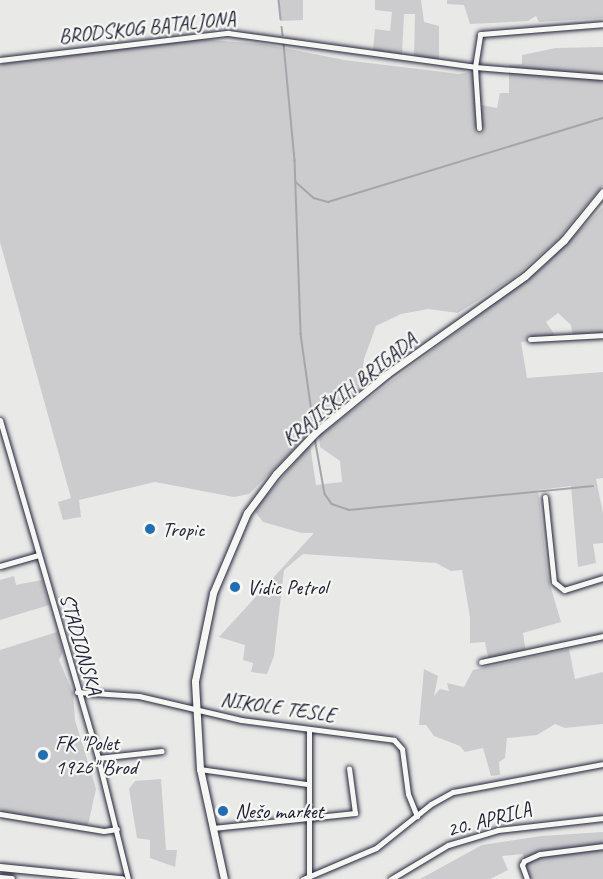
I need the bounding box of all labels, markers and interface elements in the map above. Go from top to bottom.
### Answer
street label: BRODSKOG BATALJONA [57,5,237,49]
street label: KRAJIŠKIH BRIGADA [277,327,421,451]
place label: Tropic [162,516,205,542]
marker: Tropic [143,522,157,536]
place label: Vidic Petrol [247,574,327,600]
marker: Vidic Petrol [228,580,242,594]
street label: STADIONSKA [55,591,107,697]
street label: NIKOLE TESLE [219,686,337,728]
place label: FK "Polet 1926" Brod [55,730,137,780]
marker: FK "Polet 1926" Brod [36,748,50,762]
street label: 20. APRILA [444,796,534,842]
place label: Nešo market [235,798,324,824]
marker: Nešo market [216,804,230,818]

